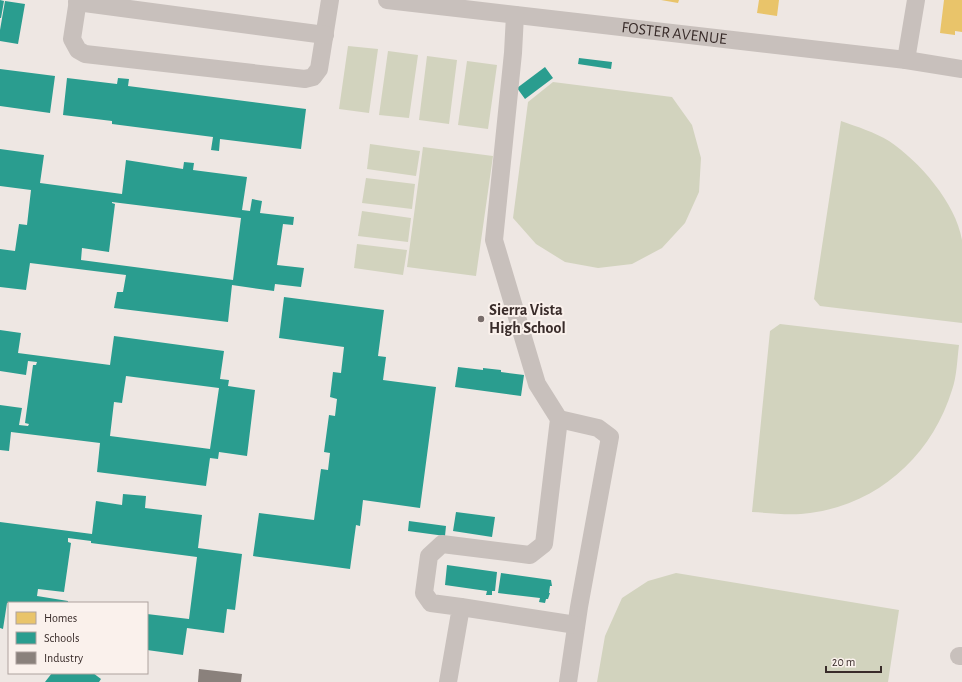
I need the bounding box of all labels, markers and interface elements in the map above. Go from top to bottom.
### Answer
street label: FOSTER AVENUE [621,19,728,47]
place label: Sierra Vista High School [489,302,566,336]
marker: Sierra Vista High School [476,314,486,324]
legend [8,602,148,674]
text: Homes [44,612,77,624]
text: Schools [44,632,79,644]
scale bar [826,648,881,674]
text: Industry [44,652,83,665]
text: 20 m [832,656,855,668]

